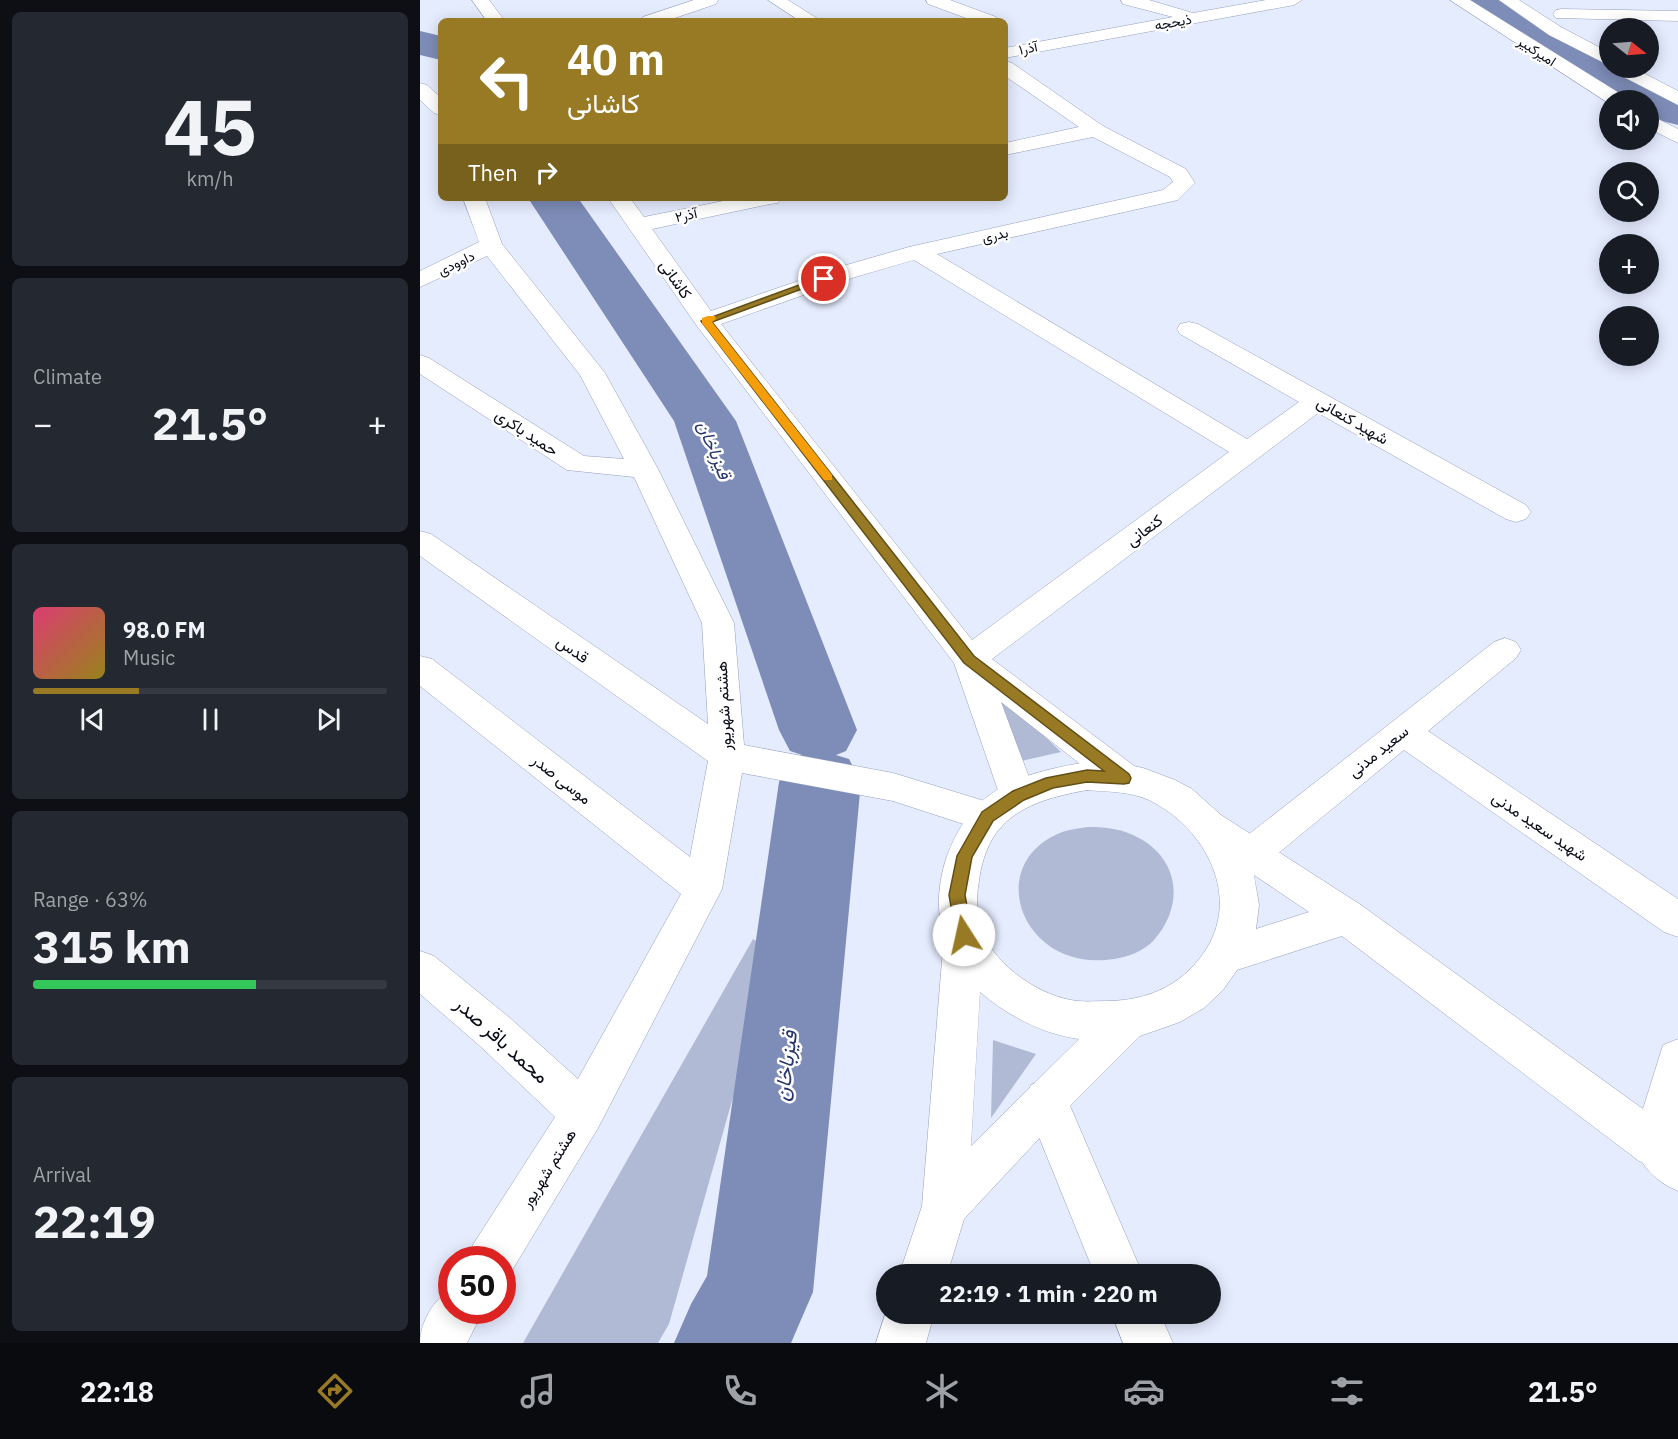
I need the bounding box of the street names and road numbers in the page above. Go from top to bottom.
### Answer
street label: ذیحجه [1153,10,1193,34]
street label: امیرکبیر [1513,31,1560,70]
street label: آذر۱ [1017,37,1041,59]
street label: آذر۲ [673,204,700,226]
street label: بدری [980,223,1010,247]
street label: داوودی [435,246,478,280]
street label: کاشانی [655,256,697,303]
street label: شهید کنعانی [1313,391,1392,449]
street label: حمید باکری [491,404,563,461]
street label: کنعانی [1122,510,1167,551]
street label: قدس [552,631,593,668]
street label: هشتم شهریور [711,661,736,752]
street label: سعید مدنی [1344,721,1413,782]
street label: موسی صدر [527,749,596,809]
street label: شهید سعید مدنی [1488,787,1591,866]
street label: محمد باقر صدر [449,989,555,1089]
street label: هشتم شهریور [515,1125,581,1213]

